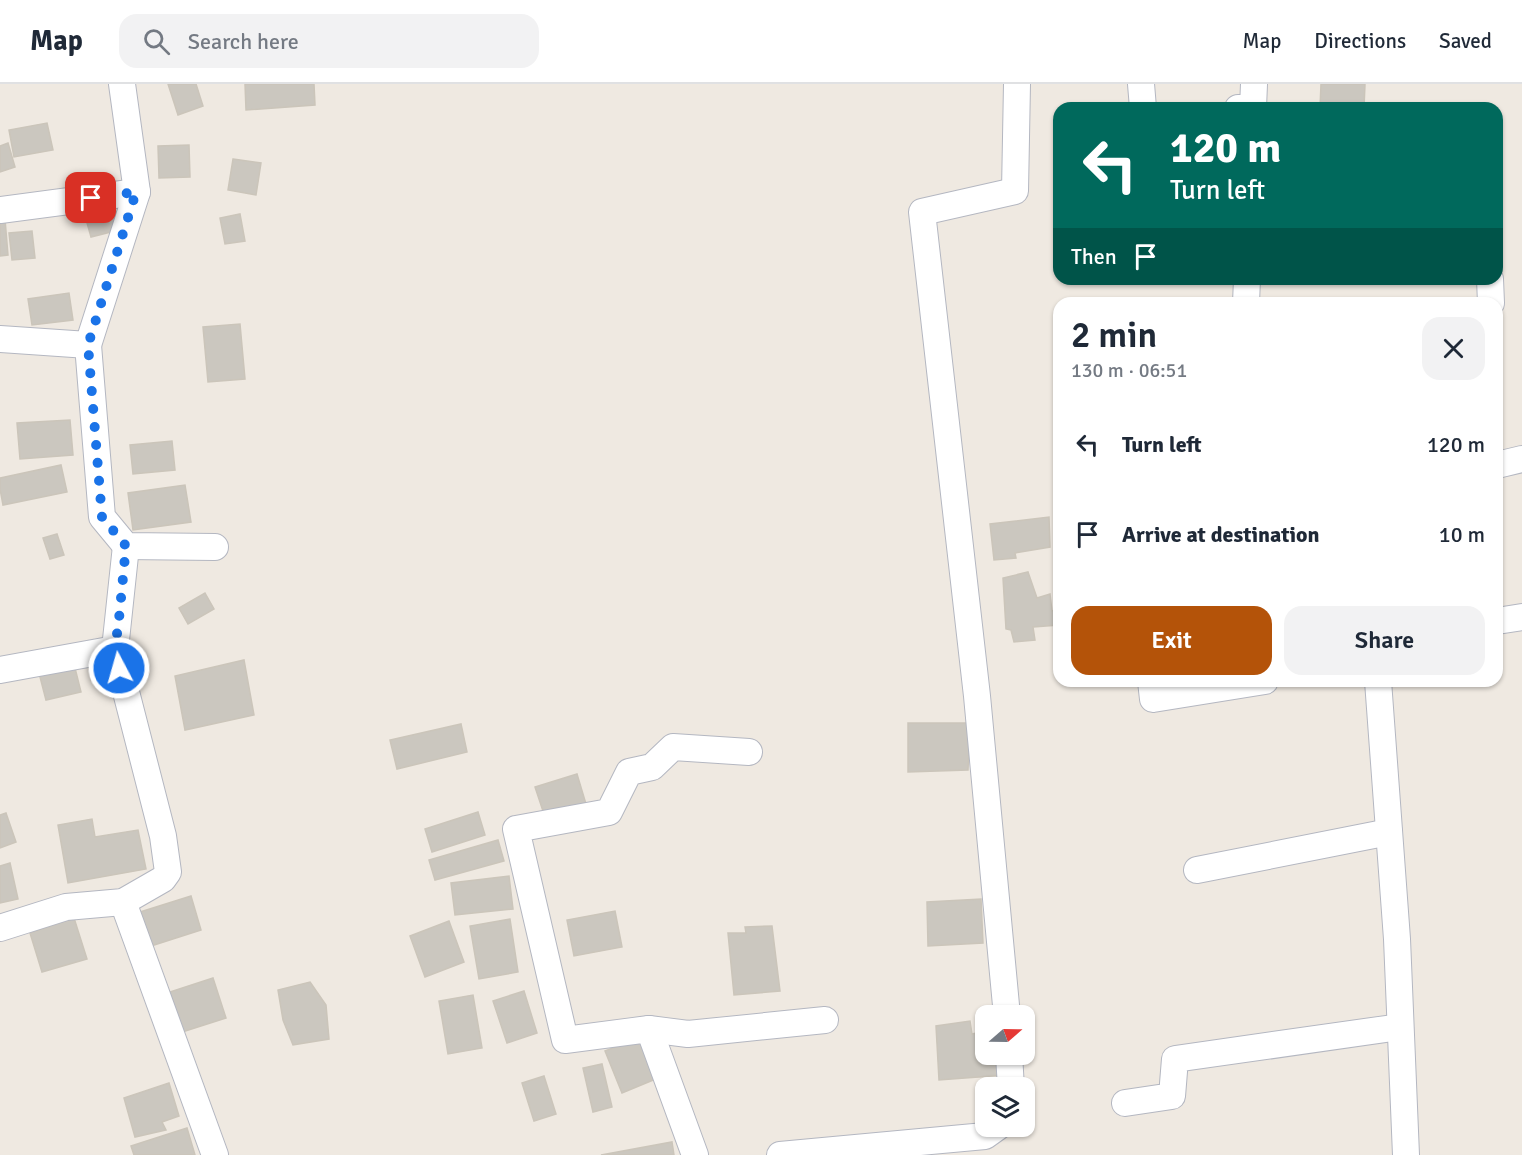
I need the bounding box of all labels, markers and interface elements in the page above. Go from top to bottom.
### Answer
search box [119,14,539,68]
text: Map [30,24,83,58]
icon: search [140,25,173,58]
text: Search here [188,28,299,55]
text: Map [1243,28,1281,54]
text: Directions [1314,28,1406,54]
text: Saved [1439,28,1492,54]
text: 120 m [1170,123,1281,174]
icon: left [1071,126,1149,204]
pin [65,172,116,223]
text: Turn left [1170,174,1265,207]
icon: arrive [74,181,107,214]
icon: arrive [1129,240,1162,273]
text: Then [1071,243,1117,270]
text: 2 min [1071,313,1157,358]
button: close [1422,317,1485,380]
text: 130 m · 06:51 [1071,358,1187,383]
icon: left [1071,428,1104,461]
text: Turn left [1122,431,1202,458]
text: 120 m [1427,431,1485,458]
icon: arrive [1071,518,1104,551]
text: Arrive at destination [1122,521,1319,548]
text: 10 m [1439,521,1485,548]
button: Exit [1071,606,1272,675]
button: Share [1284,606,1485,675]
position arrow [87,636,151,700]
north arrow [975,1005,1035,1065]
map controls [975,1005,1035,1137]
button: layers [975,1077,1035,1137]

